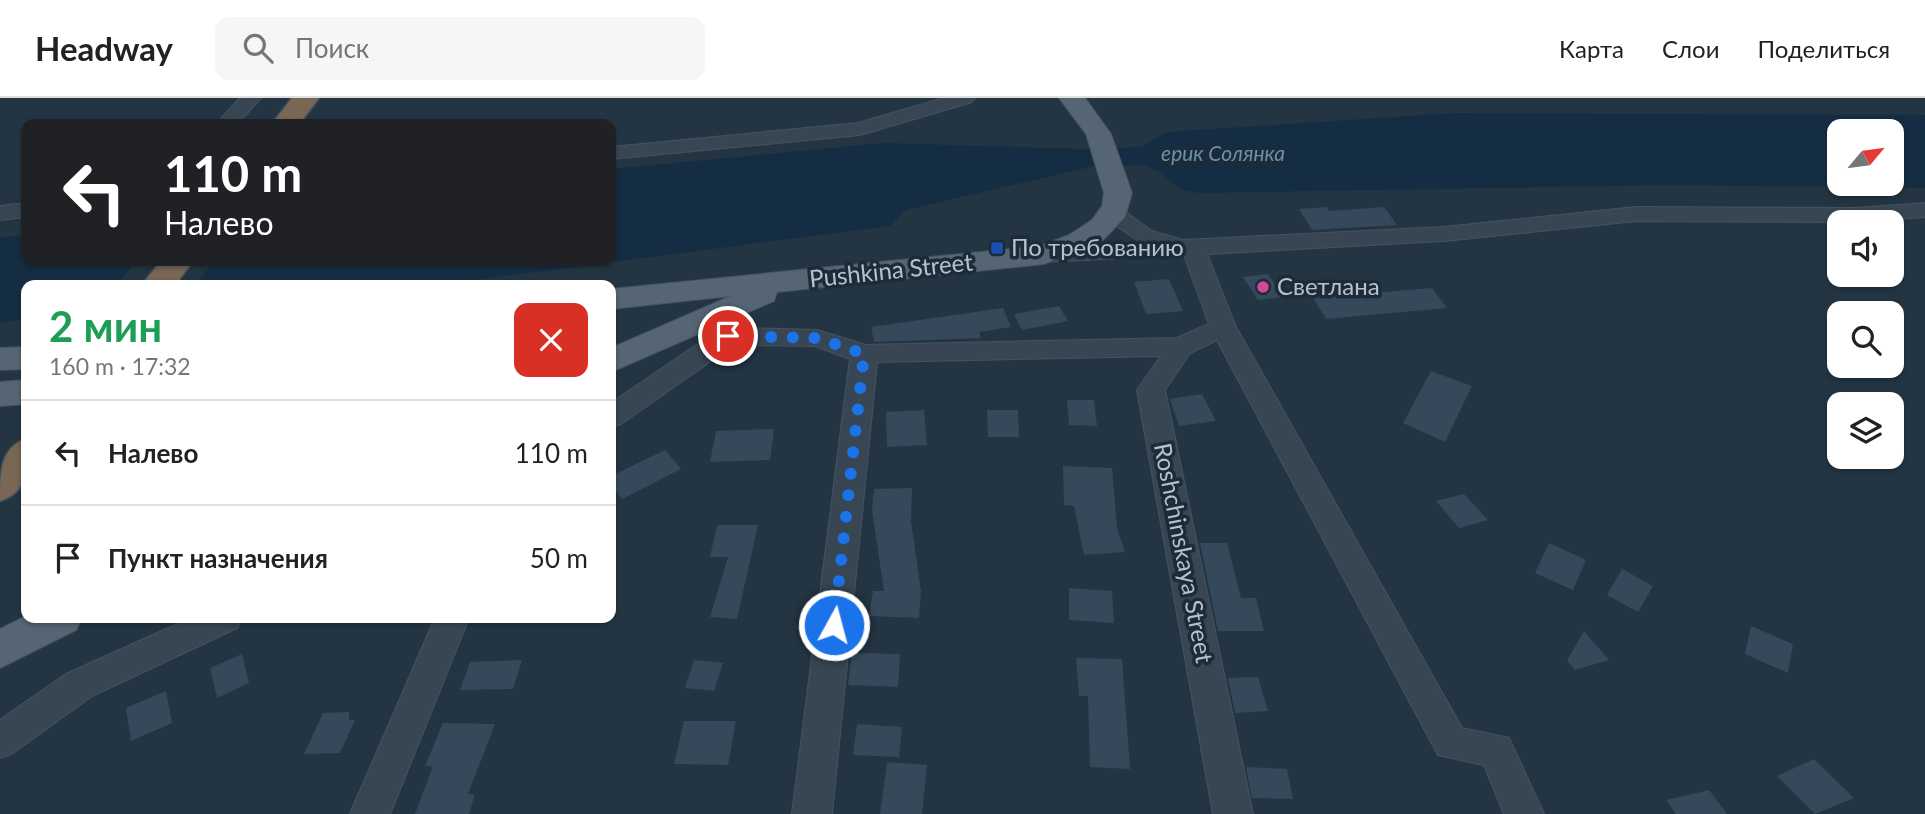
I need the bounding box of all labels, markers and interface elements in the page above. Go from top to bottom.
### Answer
search box [215,17,705,80]
text: Headway [35,28,173,68]
icon: search [239,29,277,67]
text: Поиск [295,32,369,64]
text: Карта [1559,34,1624,63]
text: Слои [1662,34,1719,63]
text: Поделиться [1757,34,1890,63]
north arrow [1827,119,1904,196]
map controls [1827,119,1904,469]
water label: ерик Солянка [1161,140,1285,165]
text: 110 m [164,144,302,202]
icon: left [49,147,140,238]
text: Налево [164,203,274,242]
button: sound [1827,210,1904,287]
place label: По требованию [1011,232,1184,261]
marker: По требованию [989,240,1005,256]
street label: Pushkina Street [808,246,974,293]
place label: Светлана [1277,271,1380,300]
marker: Светлана [1255,279,1271,295]
text: 2 мин [49,301,162,351]
button: search [1827,301,1904,378]
button: close [514,303,588,377]
pin [698,306,758,366]
icon: arrive [709,317,747,355]
text: 160 m · 17:32 [49,352,191,380]
button: layers [1827,392,1904,469]
icon: left [49,434,87,472]
text: Налево [108,437,198,469]
text: 110 m [515,437,588,469]
street label: Roshchinskaya Street [1149,440,1220,665]
icon: arrive [49,539,87,577]
text: Пункт назначения [108,542,328,574]
text: 50 m [530,542,588,574]
position arrow [797,588,871,662]

